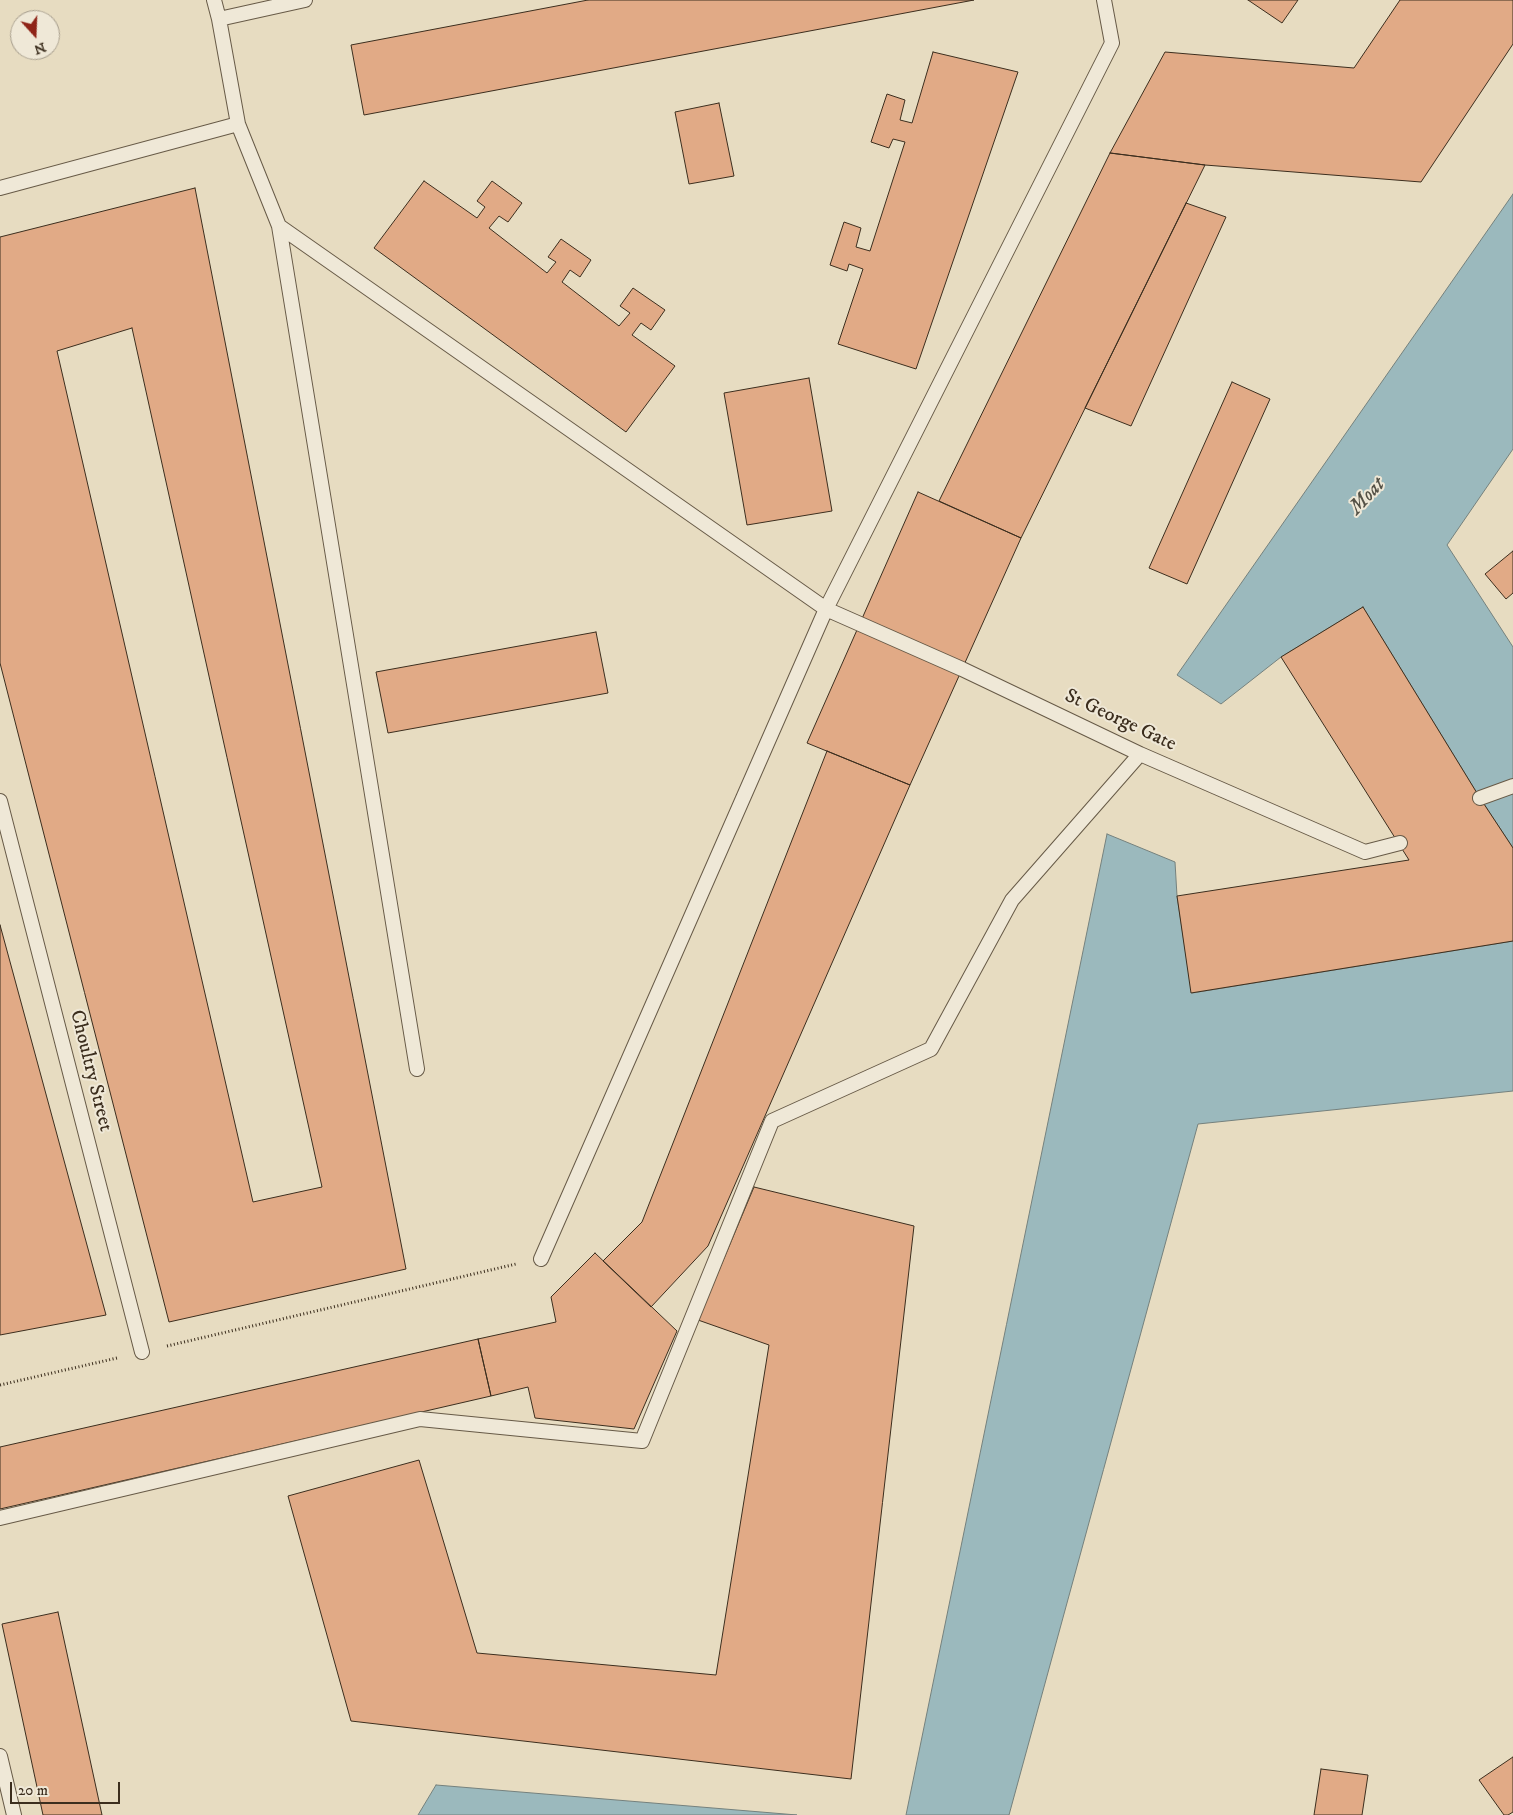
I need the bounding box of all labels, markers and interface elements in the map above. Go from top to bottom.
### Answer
north arrow [10,10,60,60]
text: N [31,38,48,59]
water label: Moat [1345,473,1391,521]
street label: St George Gate [1061,685,1179,757]
street label: Choultry Street [63,1008,117,1134]
scale bar [12,1772,122,1804]
text: 20 m [18,1781,48,1800]

